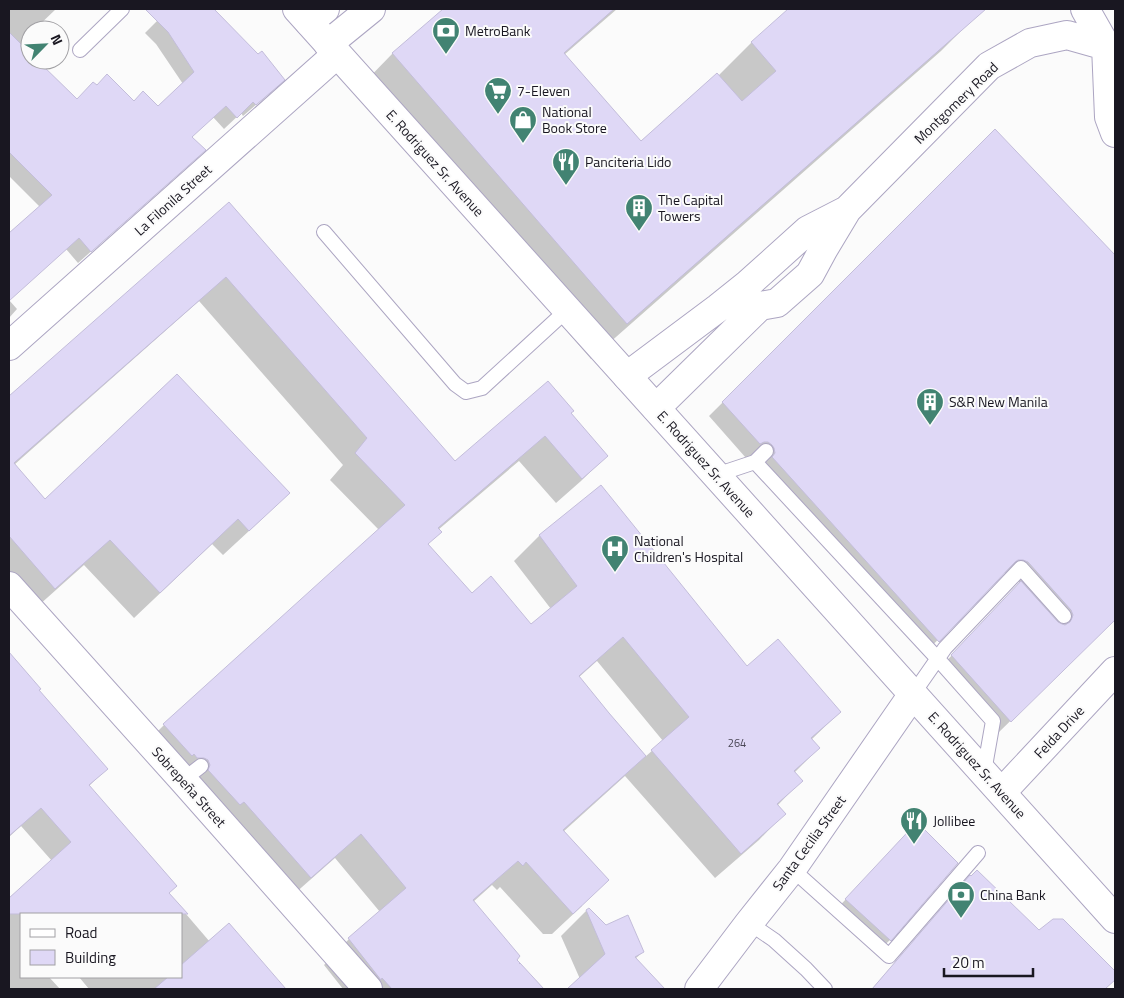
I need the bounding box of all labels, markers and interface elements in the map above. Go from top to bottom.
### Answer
bank icon: MetroBank [431,16,461,55]
north arrow [20,20,70,70]
place label: MetroBank [465,20,531,41]
text: N [46,31,69,48]
street label: Montgomery Road [909,57,1002,148]
supermarket icon: 7-Eleven [483,76,513,115]
place label: 7-Eleven [517,80,570,101]
place label: National Book Store [542,101,607,138]
street label: E. Rodriguez Sr. Avenue [381,104,489,221]
shop icon: National Book Store [508,105,538,144]
restaurant icon: Panciteria Lido [551,147,581,186]
place label: Panciteria Lido [585,151,672,172]
street label: La Filonila Street [129,159,216,240]
place label: The Capital Towers [658,189,723,226]
building icon: The Capital Towers [624,193,654,232]
building icon: S&R New Manila [915,387,945,426]
place label: S&R New Manila [949,391,1048,412]
street label: E. Rodriguez Sr. Avenue [652,405,760,522]
place label: National Children's Hospital [634,530,743,567]
hospital icon: National Children's Hospital [600,534,630,573]
street label: Felda Drive [1029,701,1089,763]
street label: E. Rodriguez Sr. Avenue [923,706,1031,823]
house number: 264 [728,735,746,751]
street label: Sobrepeña Street [147,742,231,832]
street label: Santa Cecilia Street [767,791,850,895]
restaurant icon: Jollibee [899,806,929,845]
place label: Jollibee [933,810,975,831]
bank icon: China Bank [946,880,976,919]
place label: China Bank [980,884,1046,905]
legend [20,913,182,978]
text: Road [65,921,97,944]
text: Building [65,946,116,969]
scale bar [944,946,1033,978]
text: 20 m [952,951,985,974]

